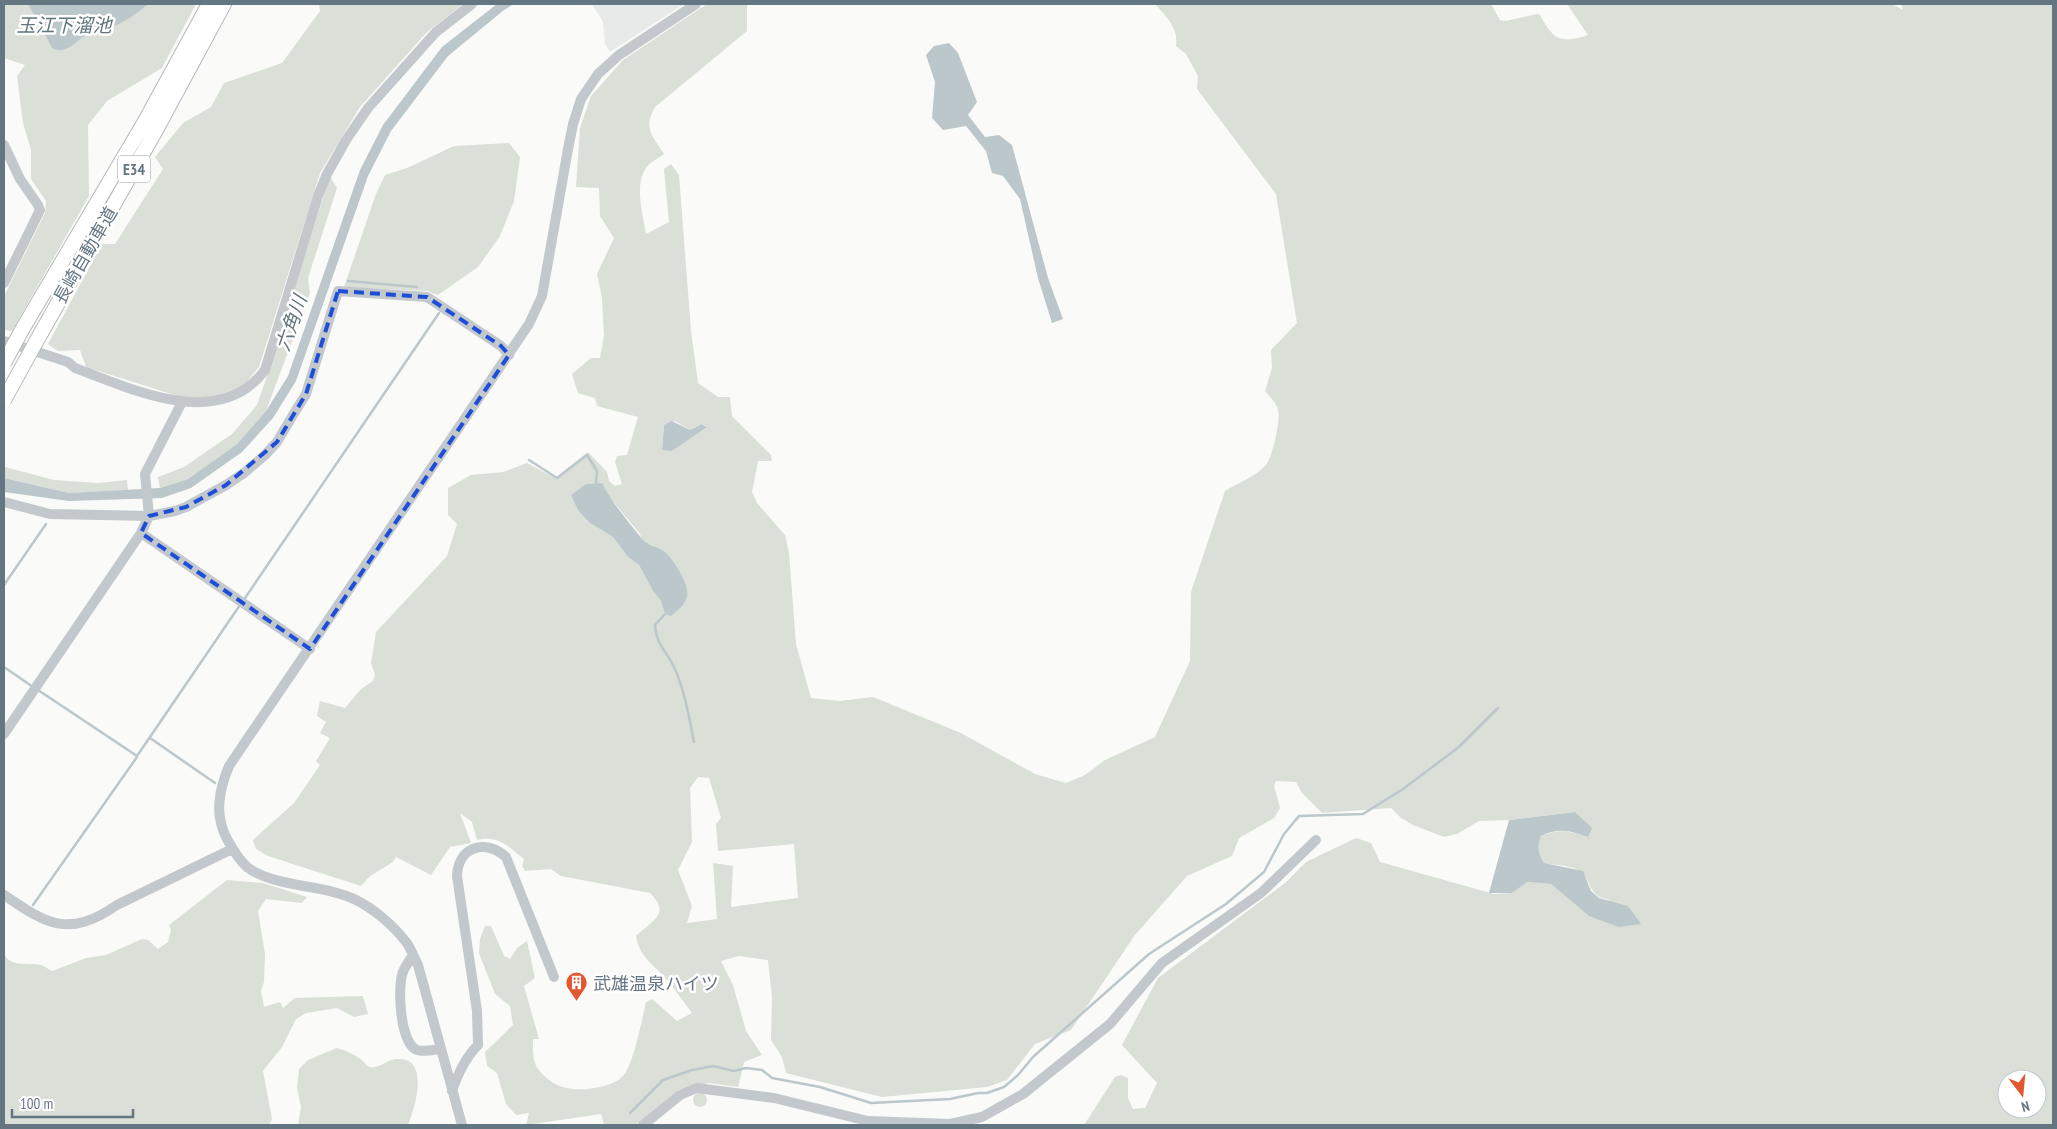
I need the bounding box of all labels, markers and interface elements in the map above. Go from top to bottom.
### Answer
water label: 玉江下溜池 [16,13,113,37]
road number: E34 [118,156,150,182]
street label: 長崎自動車道 [48,202,122,308]
water label: 六角川 [270,290,312,354]
building icon: 武雄温泉ハイツ [565,971,589,1002]
place label: 武雄温泉ハイツ [593,972,719,995]
north arrow [1997,1069,2047,1119]
scale bar [12,1086,134,1118]
text: 100 m [20,1094,53,1113]
text: N [2019,1097,2032,1116]

